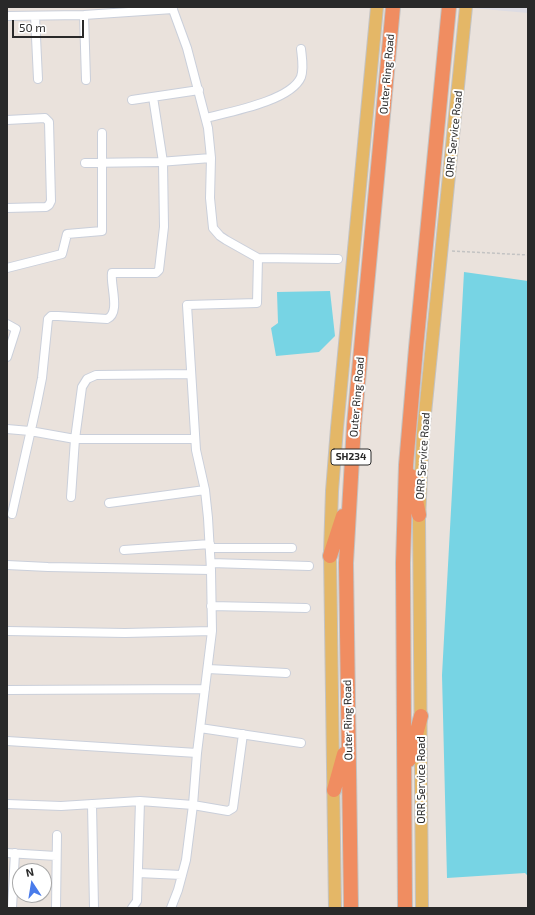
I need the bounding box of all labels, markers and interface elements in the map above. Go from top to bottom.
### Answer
scale bar [14,12,86,38]
text: 50 m [19,20,46,34]
street label: Outer Ring Road [377,33,397,115]
street label: ORR Service Road [443,90,465,178]
street label: Outer Ring Road [347,356,367,438]
street label: ORR Service Road [413,412,433,500]
road number: SH234 [331,449,371,465]
street label: Outer Ring Road [341,680,355,760]
street label: ORR Service Road [414,736,428,824]
north arrow [12,863,52,903]
text: N [24,865,35,879]

